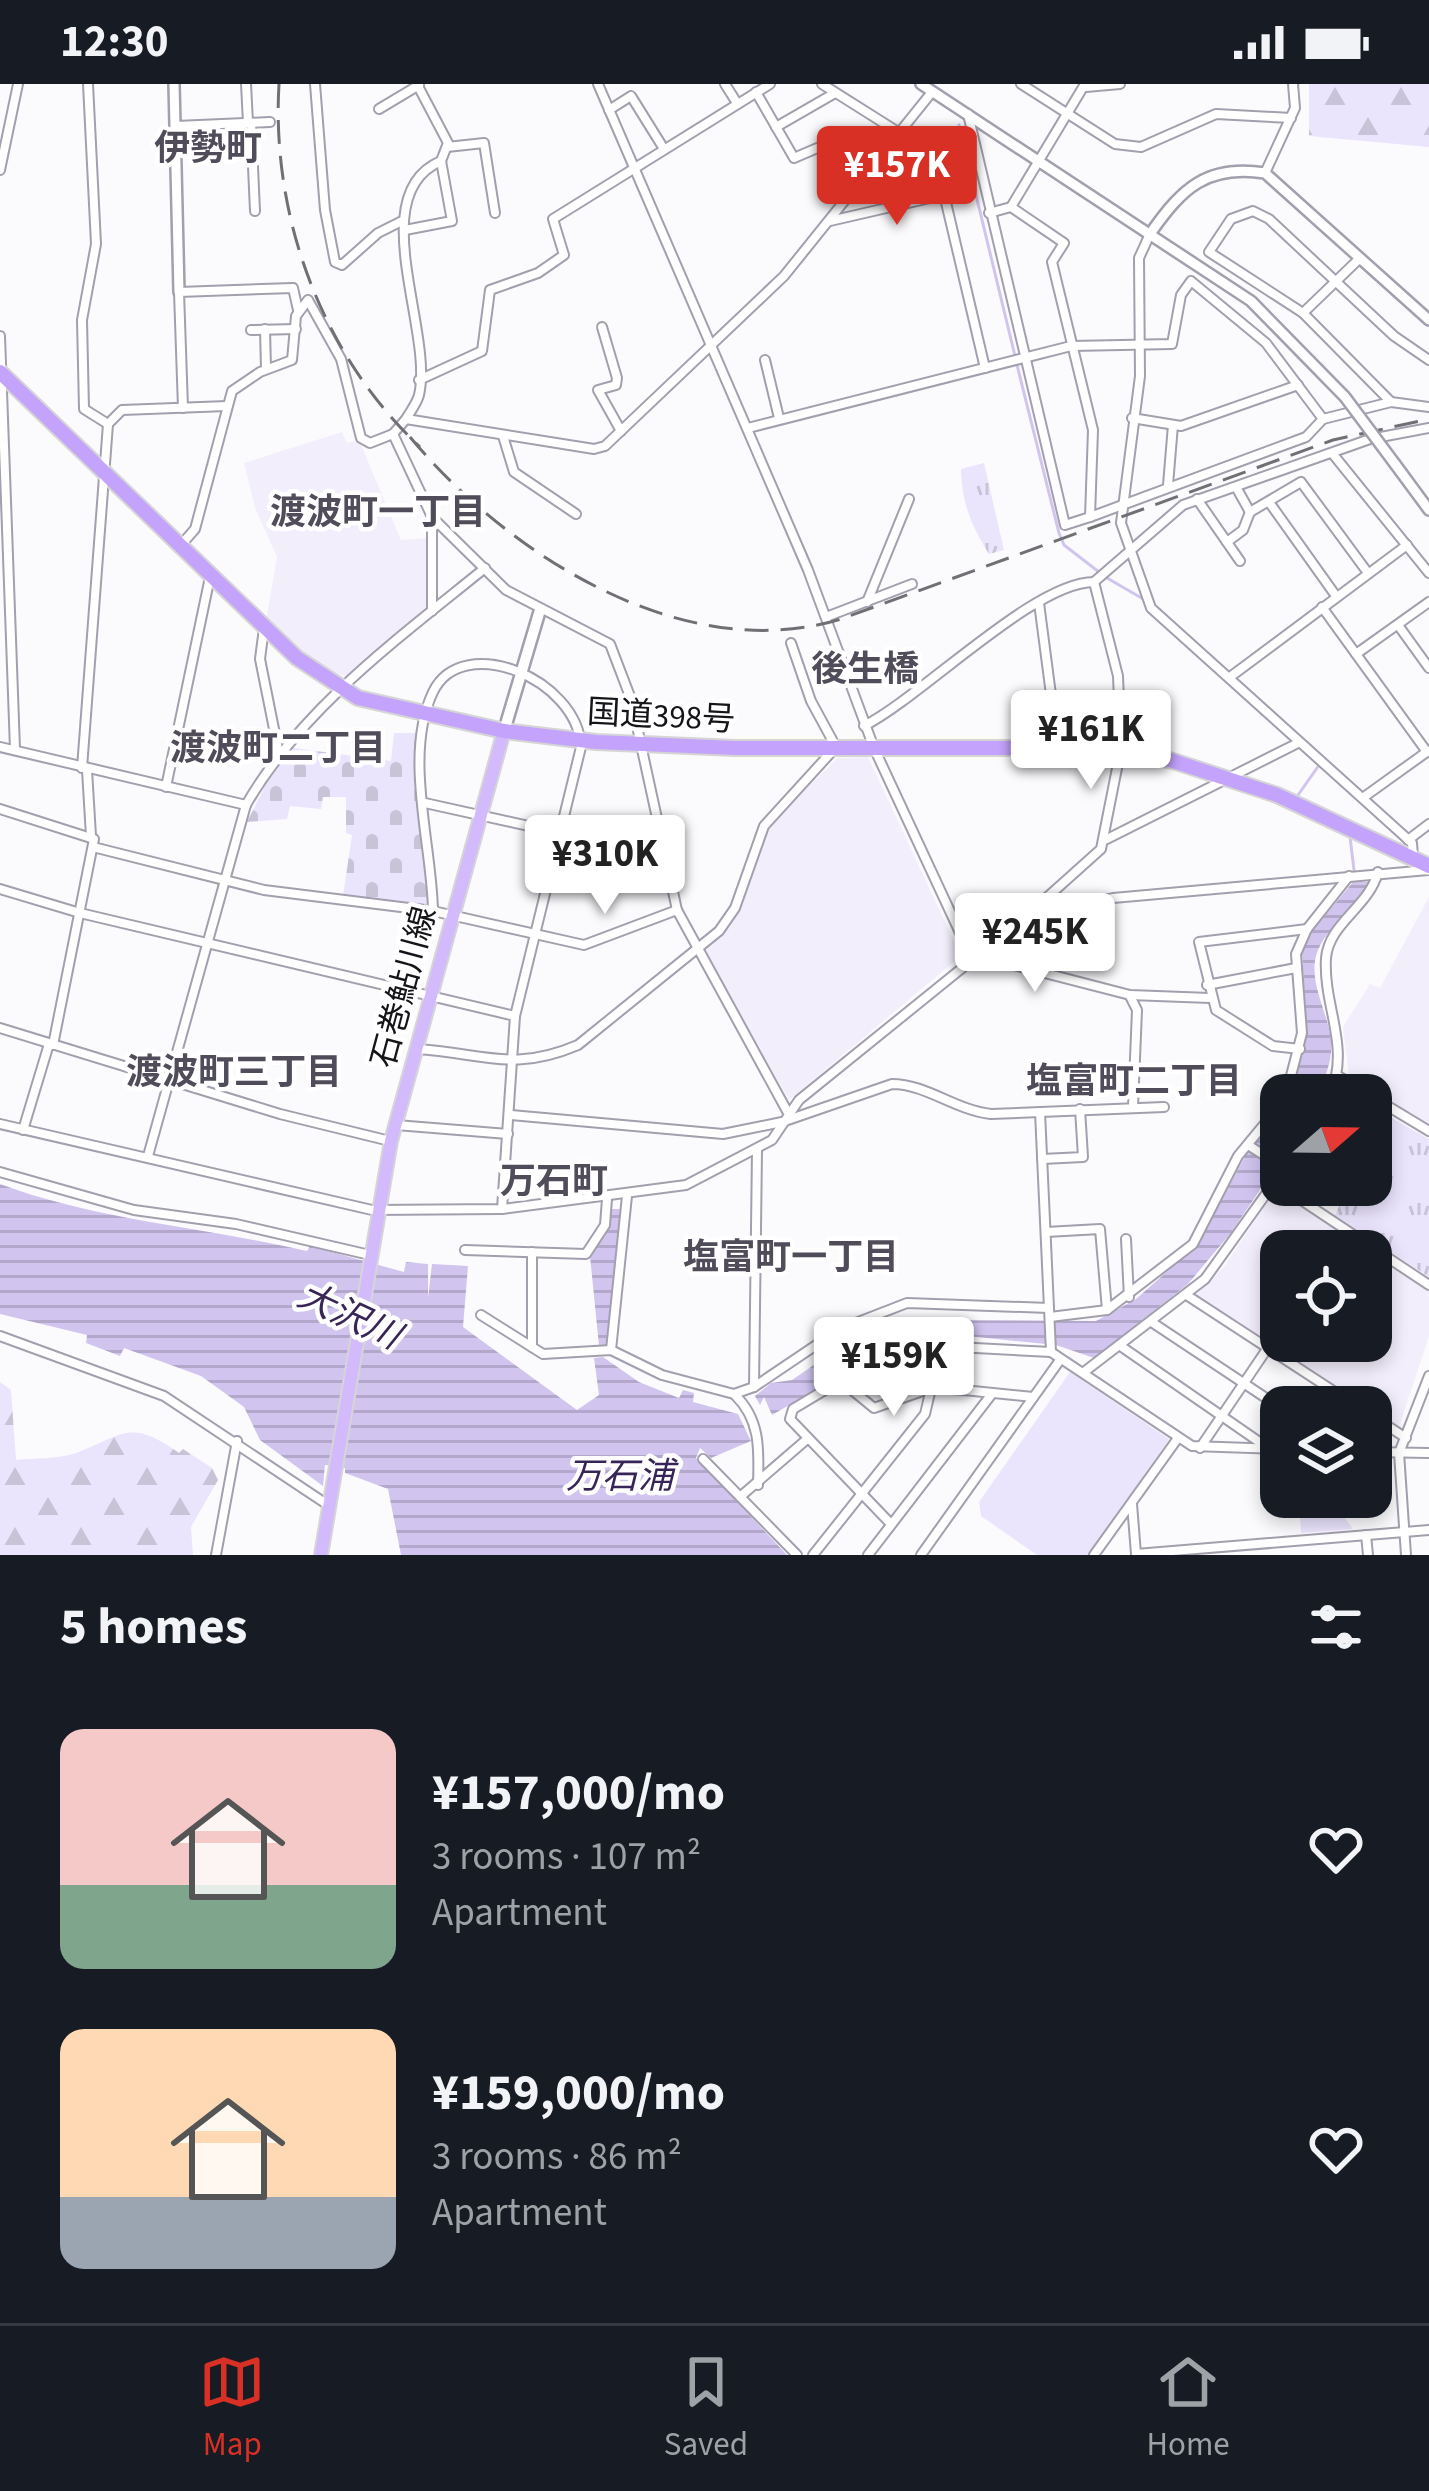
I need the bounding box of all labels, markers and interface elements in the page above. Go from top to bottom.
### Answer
text: 12:30 [60,10,169,74]
district label: 伊勢町 [154,123,262,174]
pin: ¥157K [813,126,981,228]
text: ¥157K [844,137,950,193]
district label: 渡波町一丁目 [270,487,486,538]
district label: 後生橋 [811,644,919,695]
street label: 国道398号 [586,689,736,743]
pin: ¥161K [1007,690,1175,792]
text: ¥161K [1038,701,1144,757]
district label: 渡波町二丁目 [170,723,386,774]
pin: ¥310K [521,815,689,917]
text: ¥310K [552,826,658,882]
pin: ¥245K [951,893,1119,995]
street label: 石巻鮎川線 [360,901,448,1073]
text: ¥245K [982,904,1088,960]
district label: 渡波町三丁目 [126,1047,342,1098]
district label: 塩富町二丁目 [1026,1056,1242,1107]
north arrow [1260,1074,1392,1206]
map controls [1260,1074,1392,1518]
district label: 万石町 [500,1156,608,1207]
button: locate [1260,1230,1392,1362]
district label: 塩富町一丁目 [683,1232,899,1283]
water label: 大沢川 [289,1270,412,1364]
pin: ¥159K [810,1317,978,1419]
text: ¥159K [841,1328,947,1384]
button: layers [1260,1386,1392,1518]
water label: 万石浦 [566,1451,679,1502]
text: 5 homes [60,1591,247,1663]
icon: filters [1303,1594,1369,1660]
text: ¥157,000/mo [432,1757,725,1829]
icon: home [156,1777,300,1921]
icon: heart [1303,1816,1369,1882]
text: 3 rooms · 107 m² [432,1829,701,1885]
text: Apartment [432,1885,607,1941]
text: ¥159,000/mo [432,2057,725,2129]
icon: home [156,2077,300,2221]
icon: heart [1303,2116,1369,2182]
text: 3 rooms · 86 m² [432,2129,682,2185]
text: Apartment [432,2185,607,2241]
tab: Map [199,2349,265,2468]
tab: Saved [664,2349,748,2468]
tab: Home [1147,2349,1230,2468]

